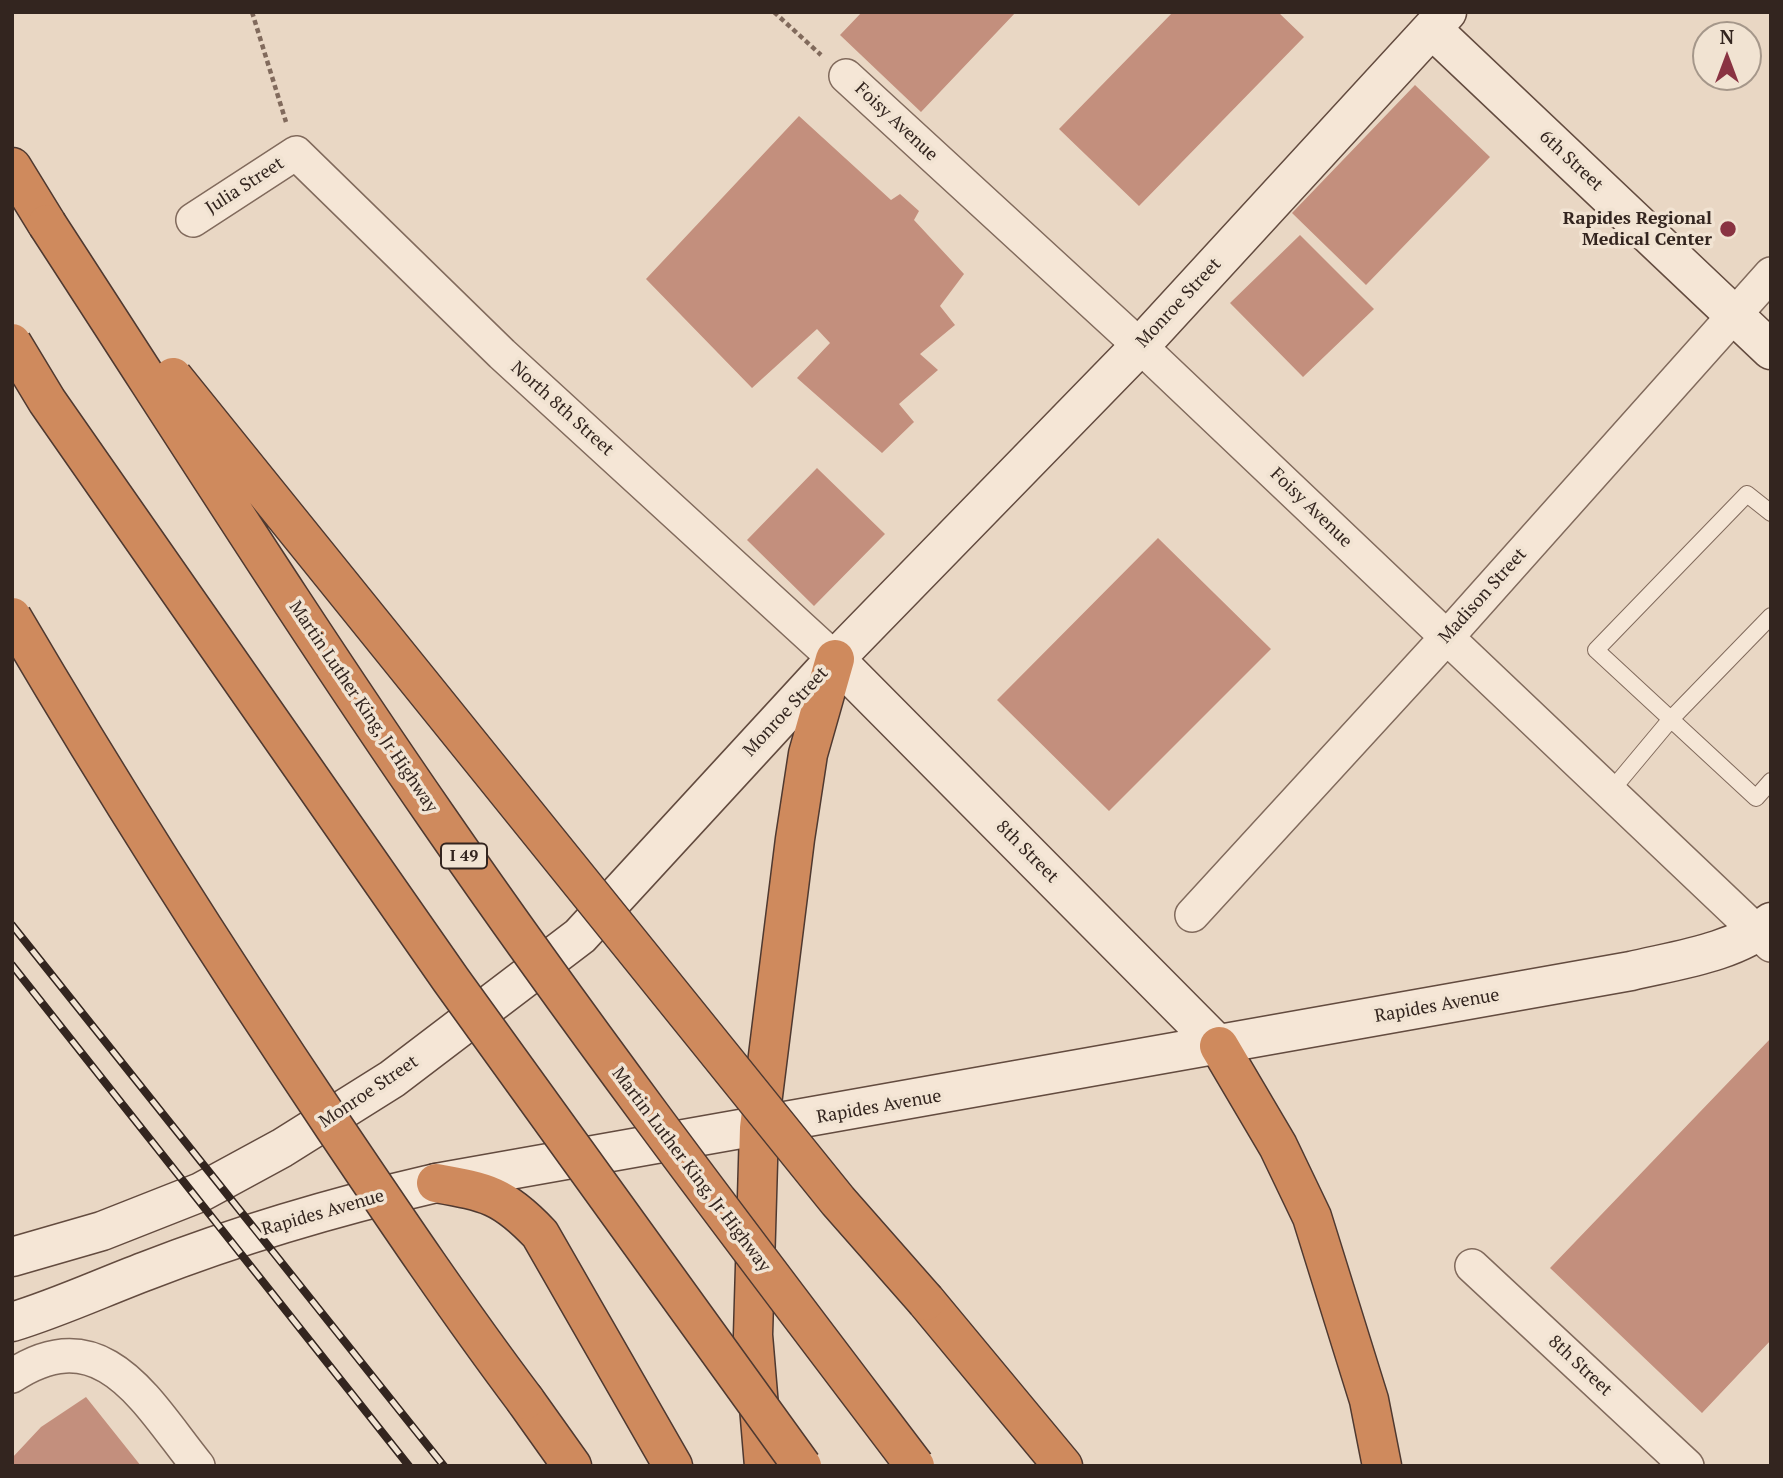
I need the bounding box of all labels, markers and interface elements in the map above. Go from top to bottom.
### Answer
north arrow [1692,21,1762,91]
text: N [1720,24,1734,49]
street label: Foisy Avenue [850,78,942,166]
street label: 6th Street [1535,126,1607,196]
street label: Julia Street [202,153,288,219]
place label: Rapides Regional Medical Center [1563,208,1712,250]
marker: Rapides Regional Medical Center [1718,219,1738,239]
street label: Monroe Street [1132,254,1226,352]
street label: North 8th Street [506,357,618,461]
street label: Foisy Avenue [1266,464,1356,552]
street label: Madison Street [1435,544,1531,648]
street label: Martin Luther King, Jr Highway [284,597,442,817]
street label: Monroe Street [739,663,833,761]
street label: 8th Street [991,816,1063,888]
road number: I 49 [441,844,487,869]
street label: Rapides Avenue [1373,984,1501,1028]
street label: Monroe Street [315,1051,423,1133]
street label: Martin Luther King, Jr Highway [607,1063,775,1277]
street label: Rapides Avenue [815,1085,943,1129]
street label: Rapides Avenue [259,1185,387,1241]
street label: 8th Street [1544,1331,1616,1401]

